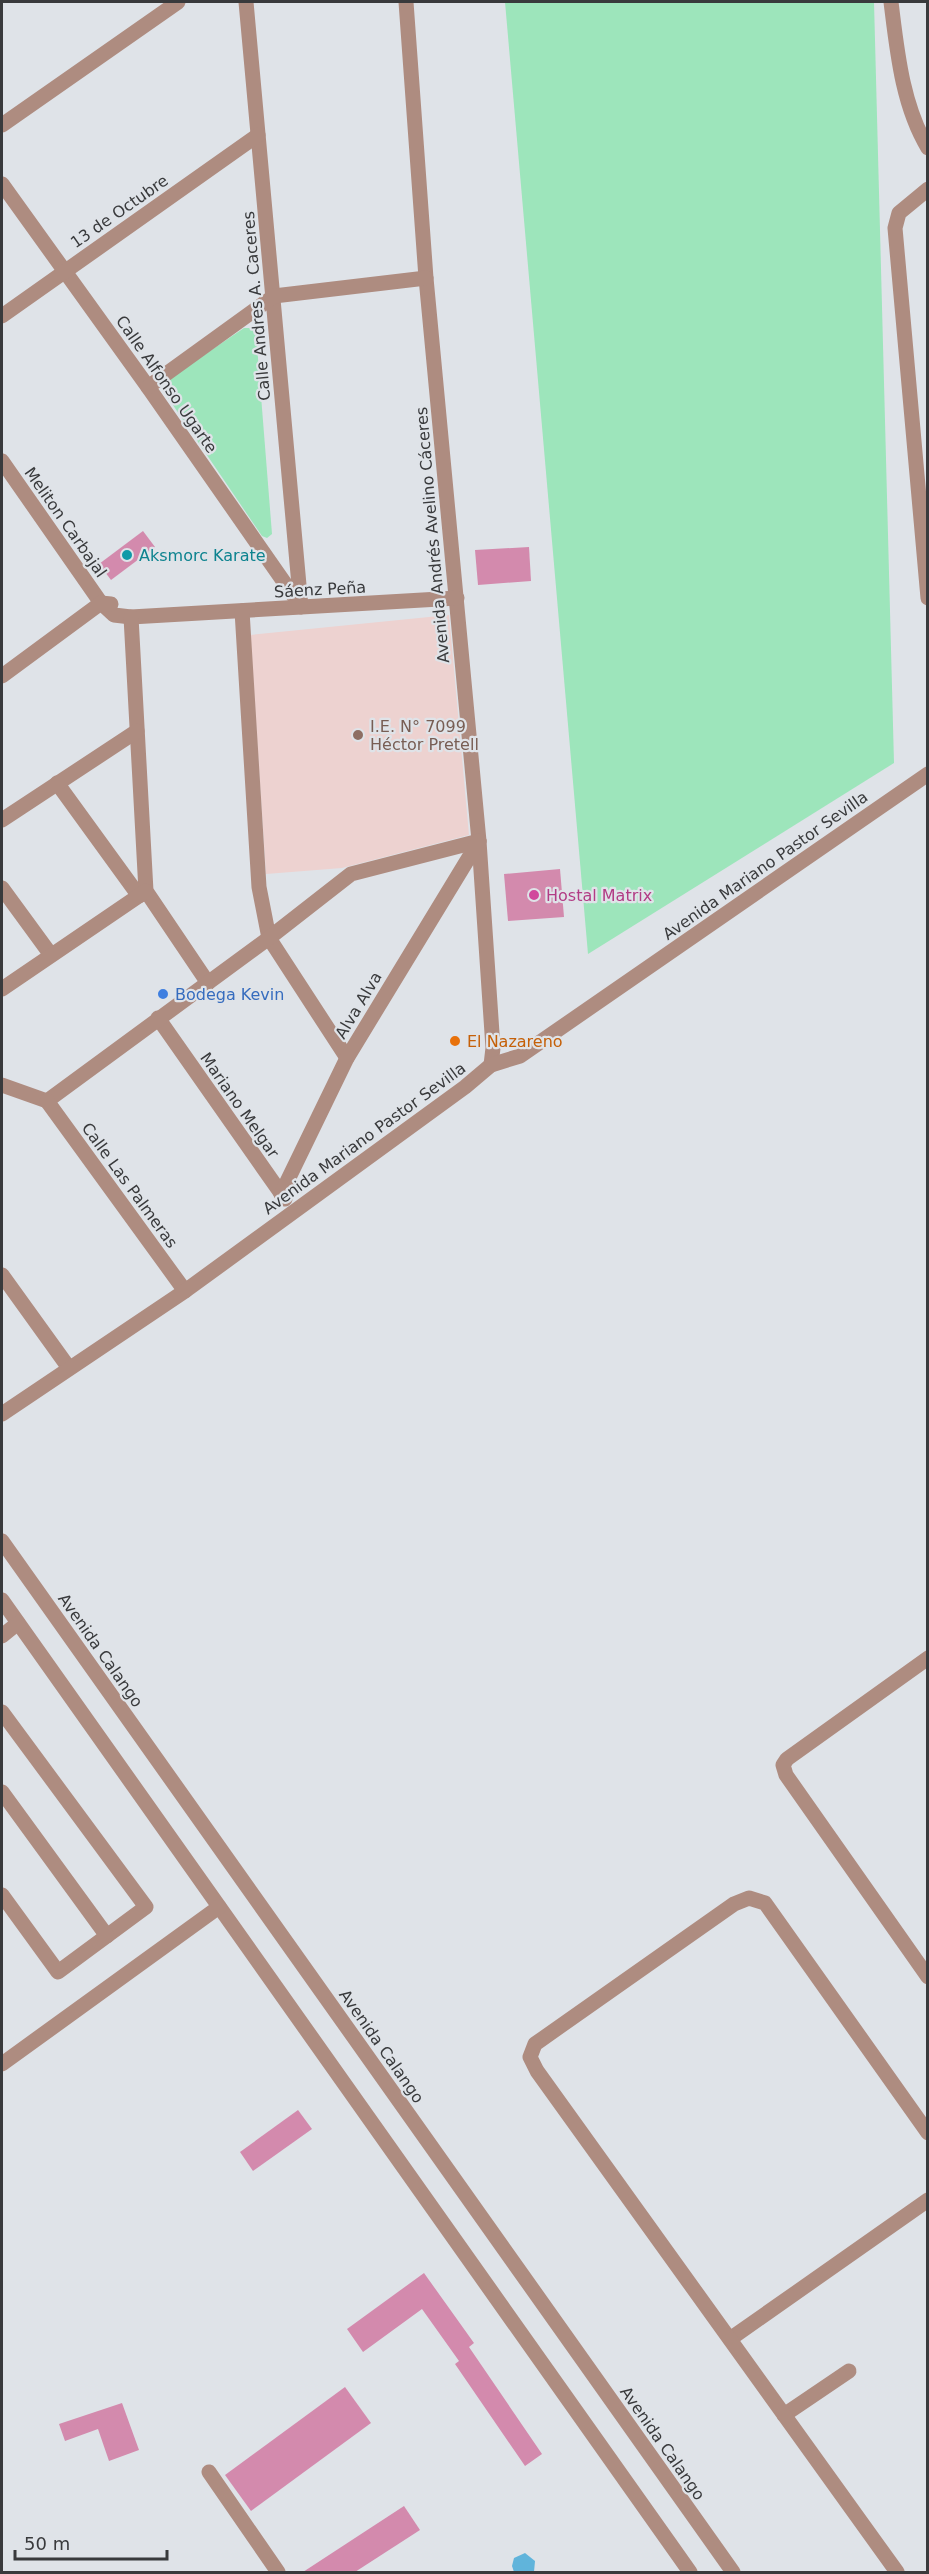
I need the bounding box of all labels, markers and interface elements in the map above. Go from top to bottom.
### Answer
street label: 13 de Octubre [67,171,172,252]
street label: Calle Andres A. Caceres [239,210,274,402]
street label: Calle Alfonso Ugarte [112,312,221,457]
street label: Avenida Andrés Avelino Cáceres [412,406,453,664]
street label: Meliton Carbajal [21,464,111,581]
place label: Aksmorc Karate [139,546,266,565]
marker: Aksmorc Karate [120,548,134,562]
street label: Sáenz Peña [273,578,367,601]
place label: I.E. N° 7099 Héctor Pretell [370,717,479,754]
marker: I.E. N° 7099 Héctor Pretell [351,728,365,742]
street label: Avenida Mariano Pastor Sevilla [659,787,871,944]
place label: Hostal Matrix [546,886,652,905]
marker: Hostal Matrix [527,888,541,902]
street label: Alva Alva [331,968,386,1042]
place label: Bodega Kevin [175,985,284,1004]
marker: Bodega Kevin [156,987,170,1001]
place label: El Nazareno [467,1032,563,1051]
marker: El Nazareno [448,1034,462,1048]
street label: Mariano Melgar [196,1049,283,1162]
street label: Avenida Mariano Pastor Sevilla [259,1058,469,1218]
street label: Calle Las Palmeras [78,1119,181,1252]
street label: Avenida Calango [54,1590,147,1711]
street label: Avenida Calango [335,1986,428,2107]
street label: Avenida Calango [616,2383,709,2504]
scale bar [15,2523,166,2561]
text: 50 m [24,2533,70,2554]

